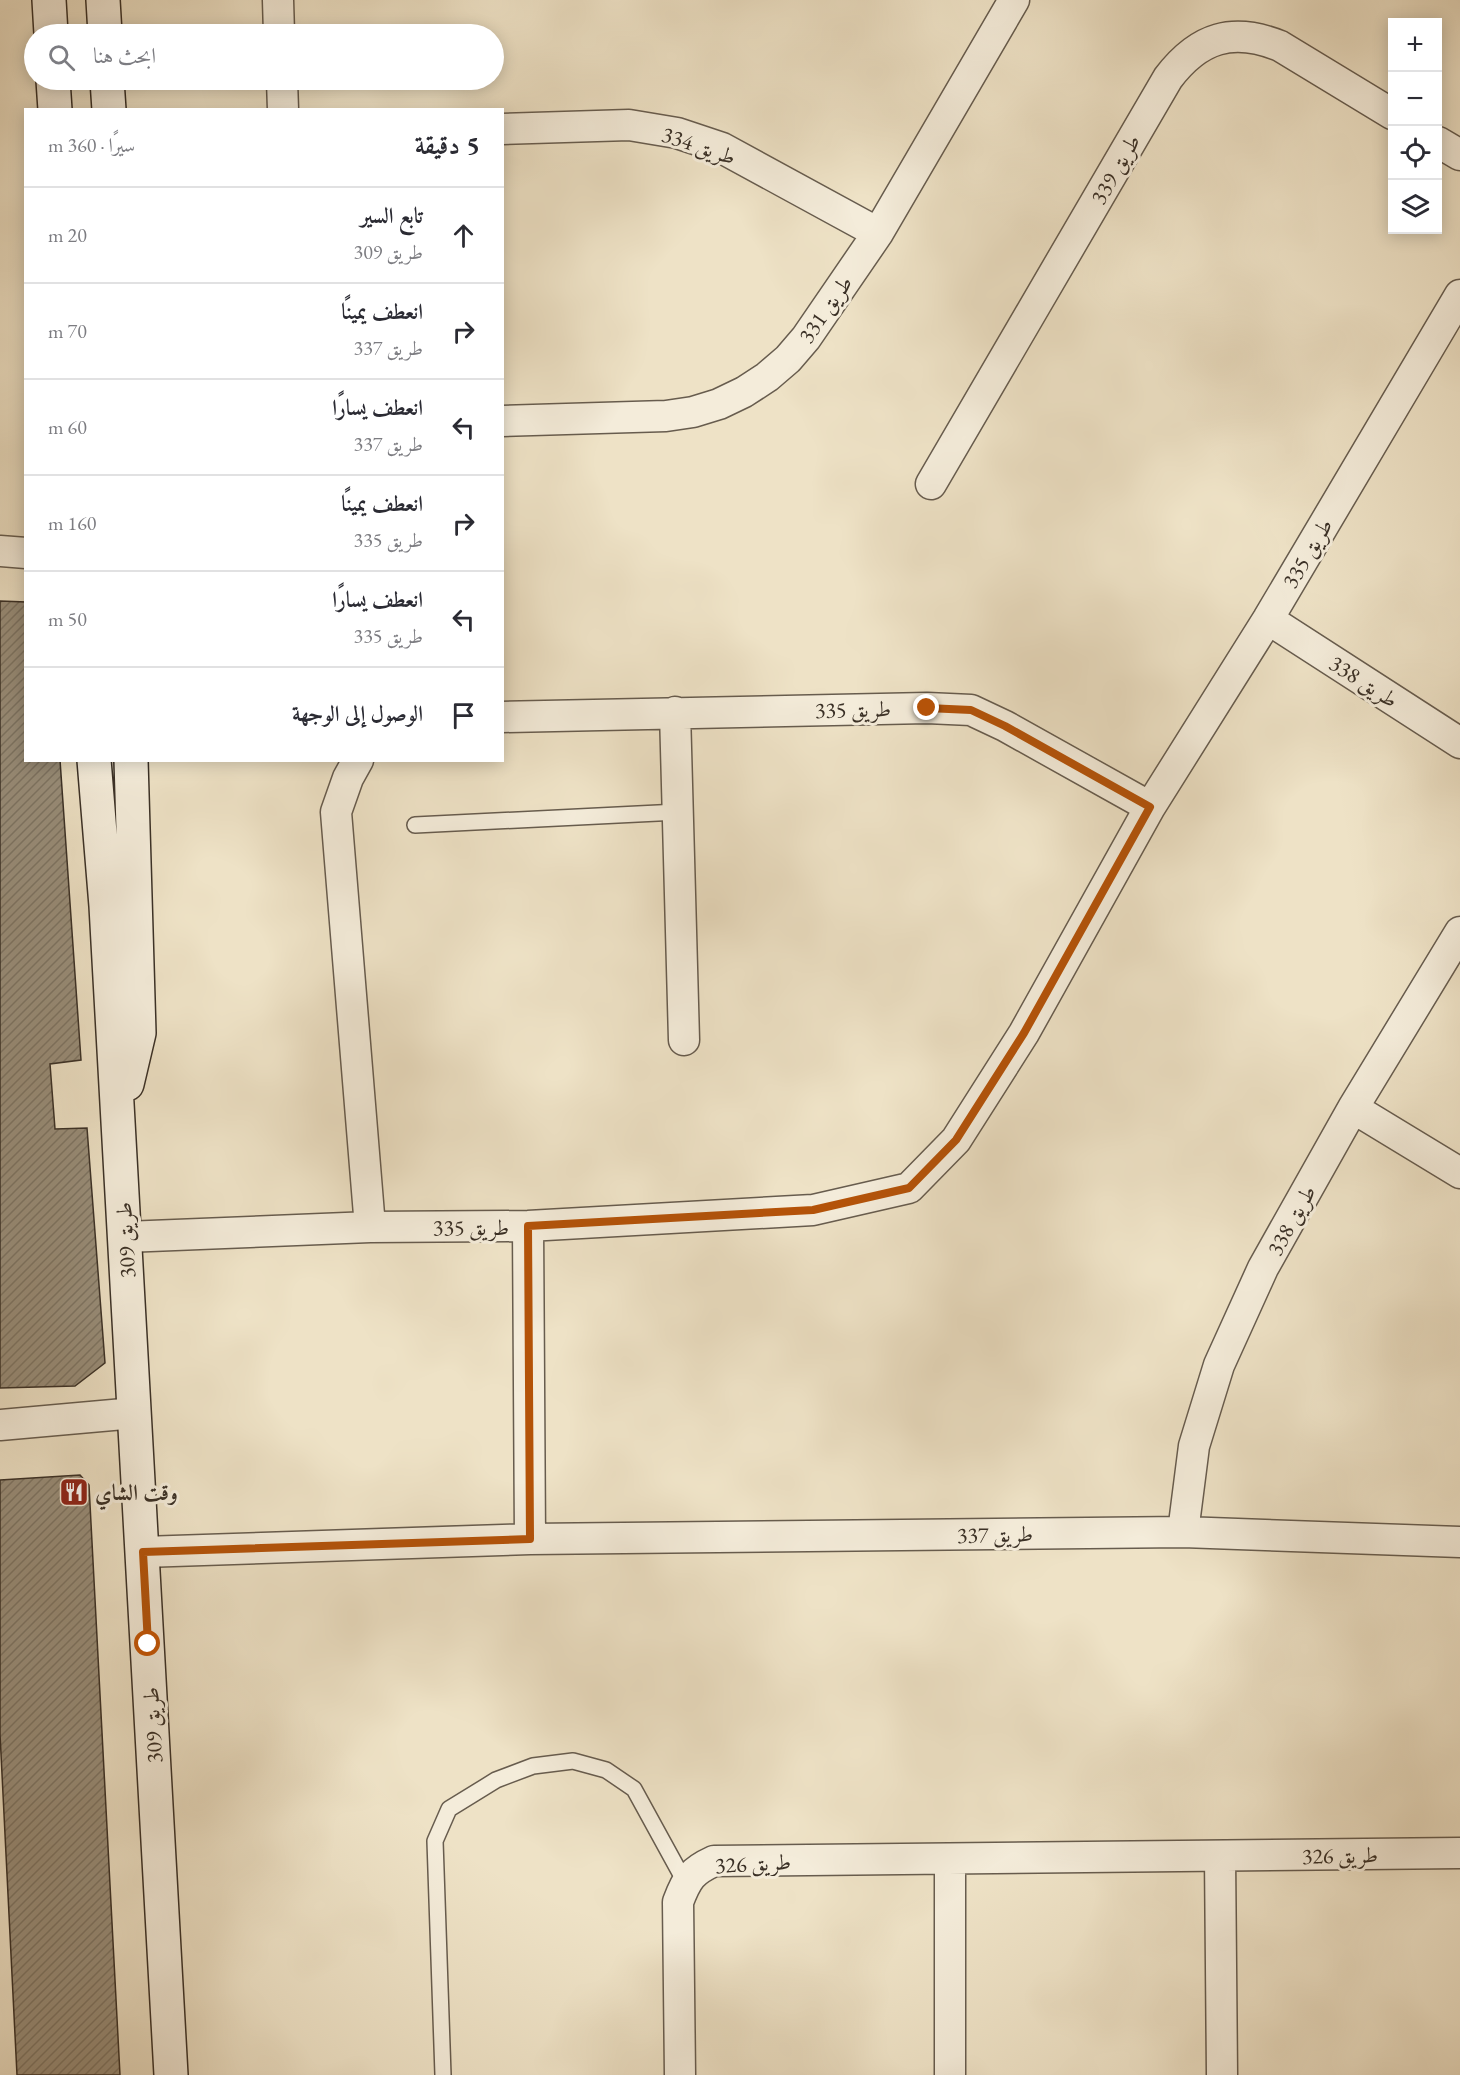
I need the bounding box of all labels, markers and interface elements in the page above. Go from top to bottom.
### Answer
map controls [1388,18,1442,234]
button: + [1388,18,1442,72]
search box [24,24,504,90]
icon: search [45,41,78,74]
text: ابحث هنا [93,41,156,70]
button: − [1388,72,1442,126]
street label: طريق 334 [658,119,740,172]
button: locate [1388,126,1442,180]
text: 5 دقيقة [415,128,480,162]
street label: طريق 339 [1084,129,1147,210]
text: سيرًا · 360 m [48,132,135,158]
button: layers [1388,180,1442,234]
text: تابع السير [360,201,423,230]
icon: ahead [447,219,480,252]
text: 20 m [48,222,87,248]
text: طريق 309 [354,239,423,265]
street label: طريق 331 [792,270,859,349]
text: انعطف يمينًا [341,297,423,326]
icon: right [447,315,480,348]
text: 70 m [48,318,87,344]
text: طريق 337 [354,335,423,361]
text: انعطف يسارًا [332,393,423,422]
icon: left [447,411,480,444]
text: 60 m [48,414,87,440]
text: طريق 337 [354,431,423,457]
text: انعطف يمينًا [341,489,423,518]
icon: right [447,507,480,540]
text: 160 m [48,510,96,536]
street label: طريق 335 [1275,513,1340,593]
text: طريق 335 [354,527,423,553]
text: انعطف يسارًا [332,585,423,614]
icon: left [447,603,480,636]
text: 50 m [48,606,87,632]
text: طريق 335 [354,623,423,649]
street label: طريق 338 [1324,648,1404,714]
street label: طريق 335 [815,694,891,725]
route end [913,694,939,720]
text: الوصول إلى الوجهة [292,699,423,728]
icon: arrive [447,699,480,732]
street label: طريق 338 [1260,1180,1323,1261]
street label: طريق 309 [109,1201,142,1279]
street label: طريق 335 [433,1213,509,1242]
restaurant icon: وقت الشاي [58,1476,90,1508]
place label: وقت الشاي [95,1478,178,1511]
street label: طريق 337 [957,1519,1033,1550]
route start [134,1630,160,1656]
street label: طريق 309 [136,1686,169,1764]
street label: طريق 326 [1302,1840,1378,1871]
street label: طريق 326 [714,1847,792,1880]

